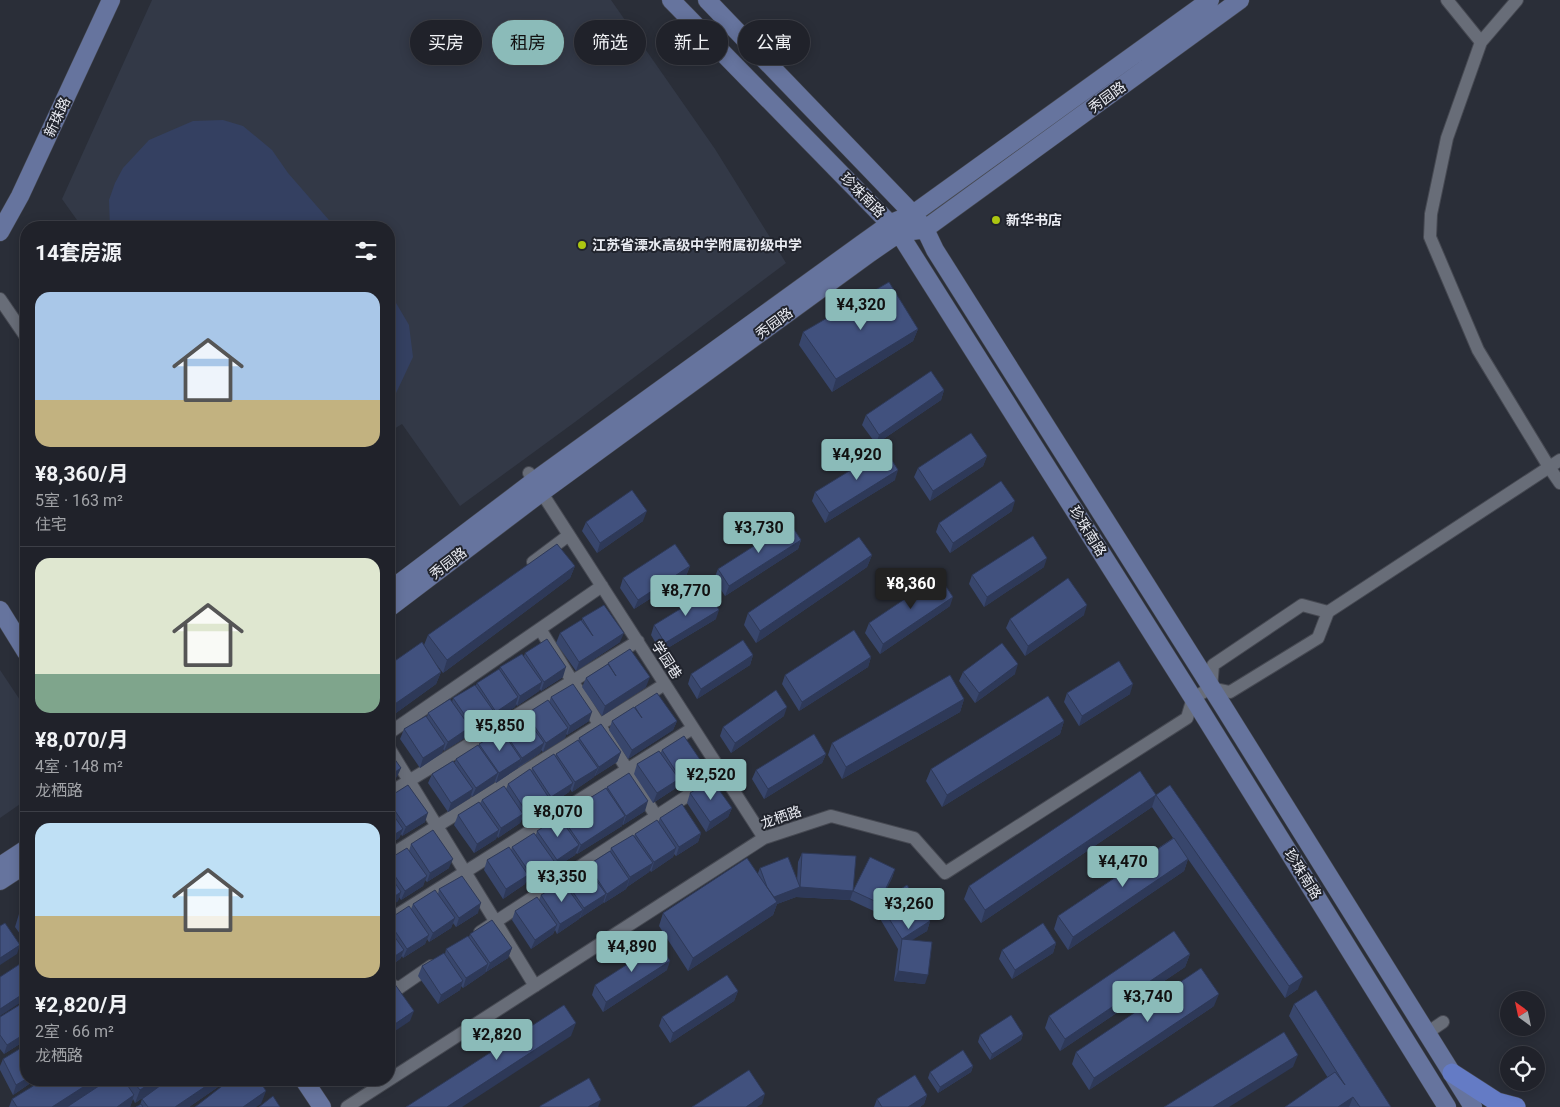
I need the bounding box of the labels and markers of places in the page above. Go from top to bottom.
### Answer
place label: 新华书店 [1006,212,1062,228]
marker: 新华书店 [990,214,1002,226]
place label: 江苏省溧水高级中学附属初级中学 [592,237,802,253]
marker: 江苏省溧水高级中学附属初级中学 [576,239,588,251]
pin: ¥4,320 [820,288,902,331]
pin: ¥4,920 [816,438,898,481]
pin: ¥3,730 [718,512,800,554]
pin: ¥8,360 [870,568,952,610]
pin: ¥8,770 [645,574,727,617]
pin: ¥5,850 [459,710,541,752]
pin: ¥2,520 [670,758,752,801]
pin: ¥8,070 [517,796,599,838]
pin: ¥4,470 [1082,846,1164,888]
pin: ¥3,350 [521,860,603,903]
pin: ¥3,260 [868,888,950,930]
pin: ¥4,890 [591,930,673,973]
pin: ¥3,740 [1107,980,1189,1023]
pin: ¥2,820 [456,1018,538,1061]

